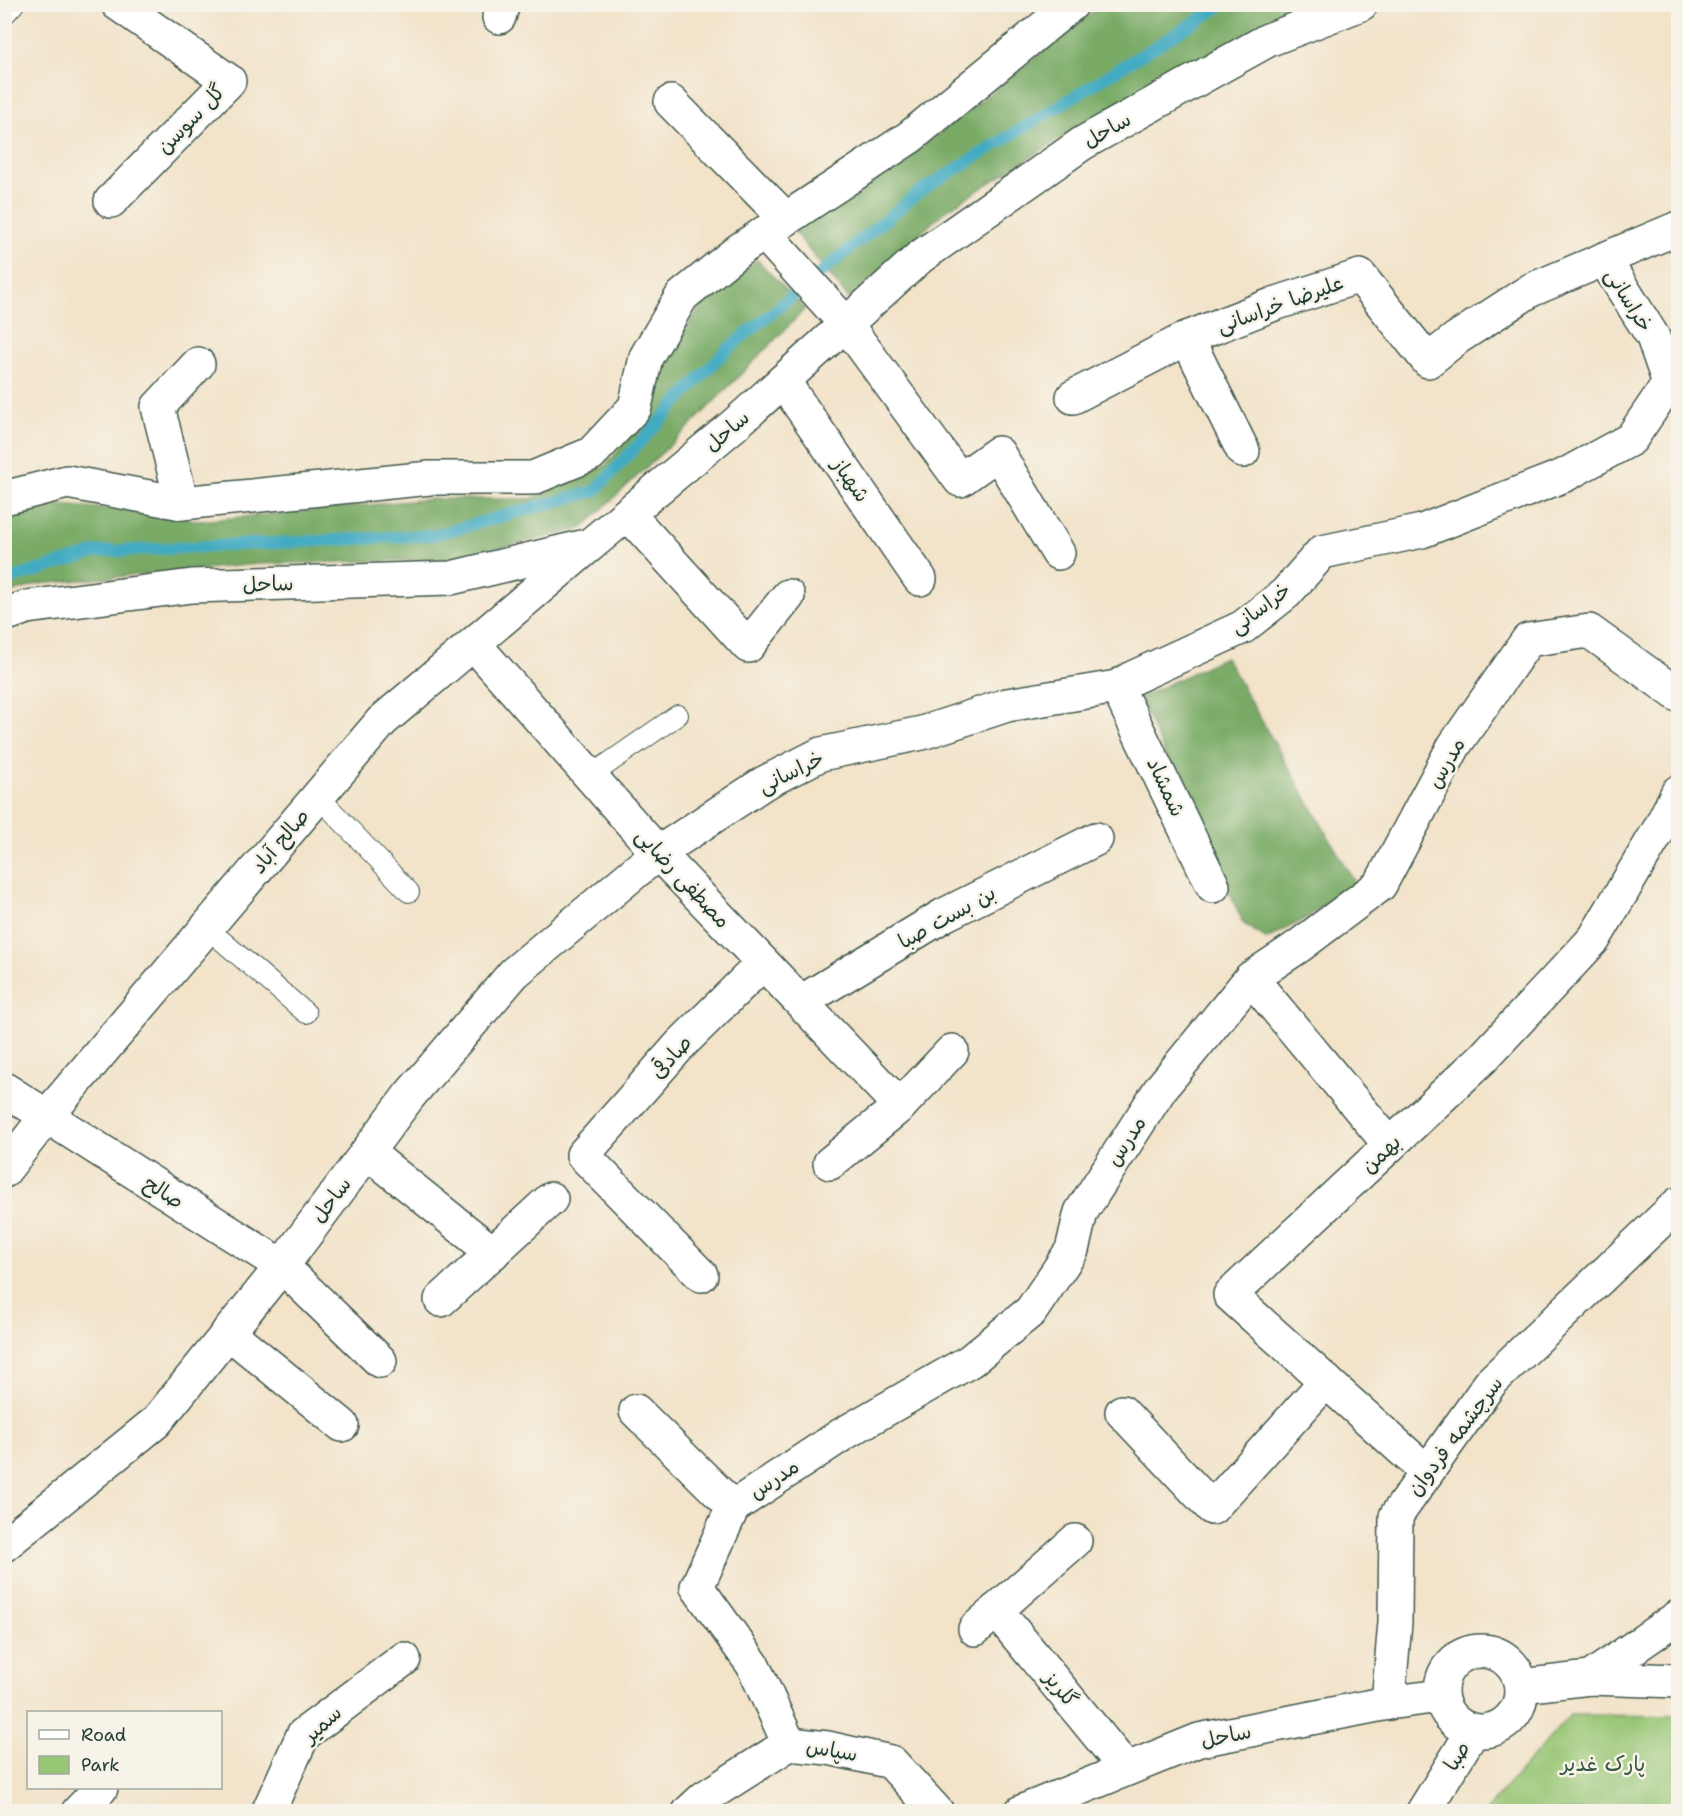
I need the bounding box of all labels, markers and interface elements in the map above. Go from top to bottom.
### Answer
street label: گل سوسن [151,78,231,160]
street label: ساحل [1078,105,1136,155]
street label: خراسانی [1599,263,1659,337]
street label: علیرضا خراسانی [1213,268,1347,340]
street label: ساحل [699,404,755,458]
street label: شهباز [825,451,876,508]
street label: ساحل [242,569,294,599]
street label: خراسانی [1224,576,1296,640]
street label: مدرس [1420,732,1472,794]
street label: خراسانی [753,744,829,800]
street label: شمشاد [1140,753,1192,821]
street label: صالح آباد [245,803,315,879]
street label: مصطفی رضایی [629,822,737,934]
street label: بن بست صبا [893,879,1001,955]
street label: صادقی [644,1029,698,1085]
street label: مدرس [1099,1111,1153,1171]
street label: بهمن [1355,1128,1407,1180]
street label: صالح [139,1169,189,1215]
street label: ساحل [304,1171,358,1229]
street label: سرچشمه فردوان [1401,1370,1509,1502]
street label: مدرس [744,1452,804,1506]
street label: گلریز [1036,1663,1084,1713]
street label: سمیر [295,1699,348,1751]
legend [27,1711,222,1789]
street label: ساحل [1198,1717,1254,1755]
text: Road [81,1723,126,1747]
street label: سپاس [804,1732,860,1768]
street label: صبا [1437,1736,1477,1776]
park label: پارک غدیر [1559,1750,1645,1778]
text: Park [81,1753,120,1777]

